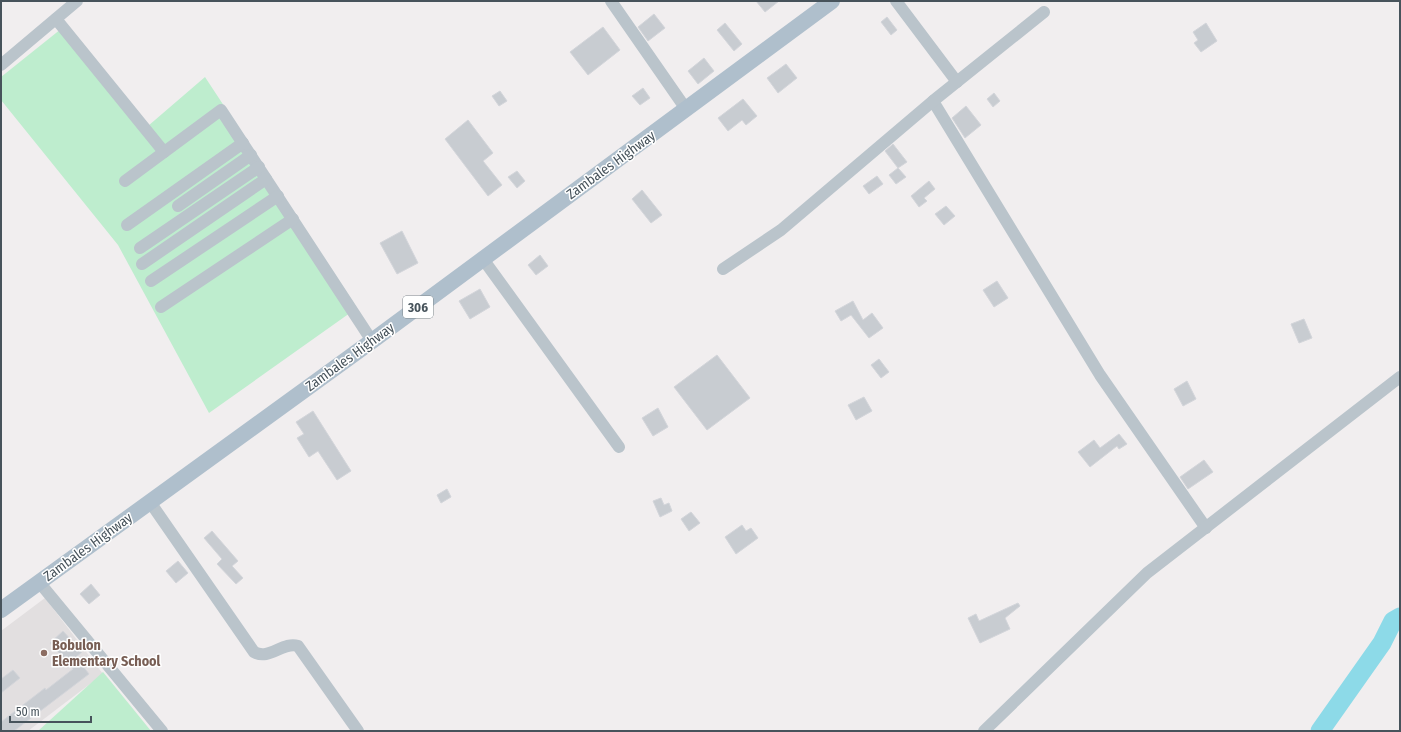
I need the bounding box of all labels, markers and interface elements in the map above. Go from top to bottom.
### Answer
street label: Zambales Highway [563,127,659,203]
road number: 306 [403,296,433,318]
street label: Zambales Highway [302,319,398,395]
street label: Zambales Highway [40,509,136,585]
place label: Bobulon Elementary School [52,637,161,670]
marker: Bobulon Elementary School [39,648,49,658]
scale bar [10,698,91,724]
text: 50 m [16,705,40,719]

